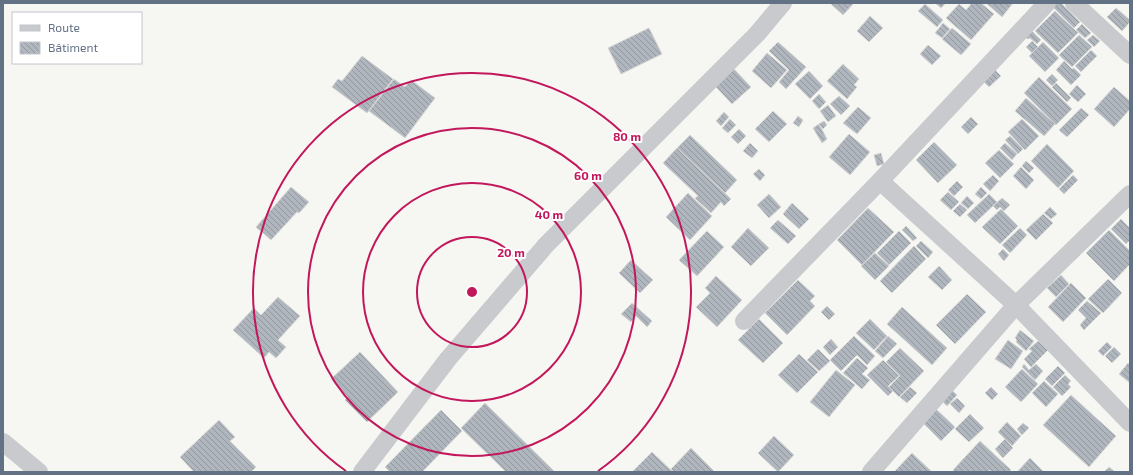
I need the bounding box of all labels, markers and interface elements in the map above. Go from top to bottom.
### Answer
legend [12,12,142,64]
text: Route [48,20,80,34]
text: Bâtiment [48,40,99,54]
text: 80 m [613,129,641,143]
text: 60 m [574,168,602,182]
text: 40 m [535,207,563,221]
text: 20 m [497,245,525,259]
centre of rings [465,285,479,299]

